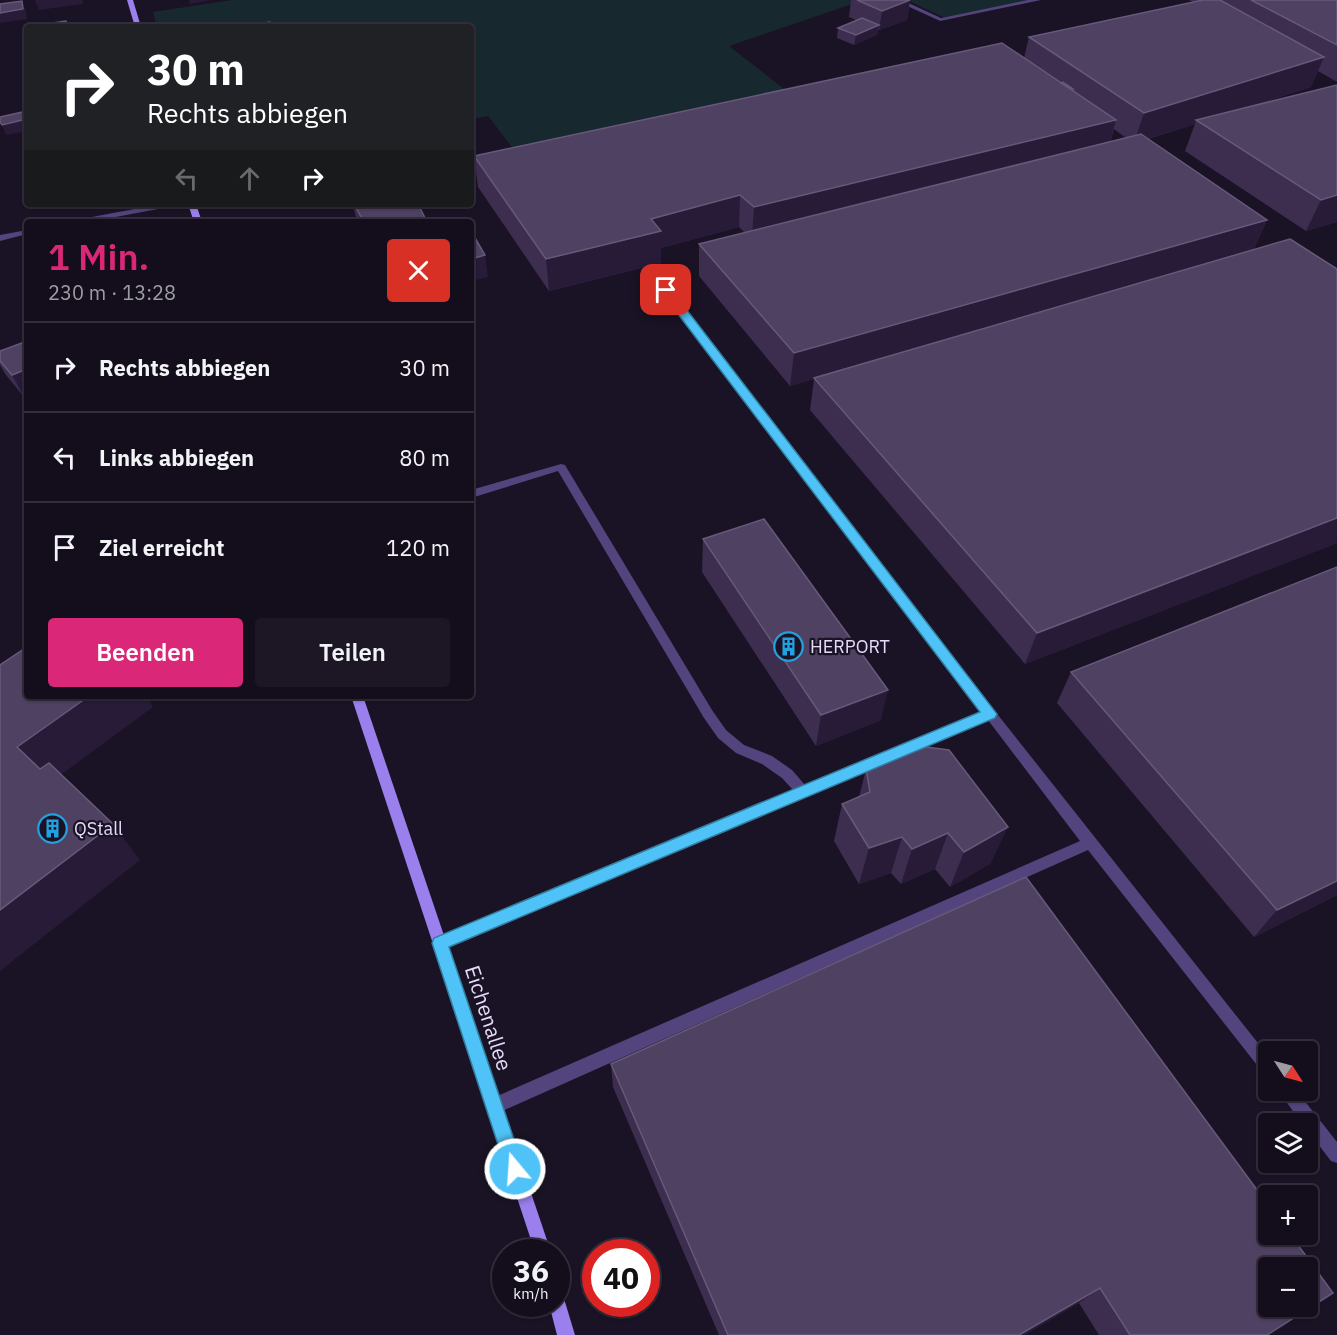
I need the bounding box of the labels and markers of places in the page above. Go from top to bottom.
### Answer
pin [640,264,691,315]
building icon: HERPORT [773,630,805,662]
place label: HERPORT [810,635,890,658]
building icon: QStall [37,812,69,844]
place label: QStall [74,817,123,840]

